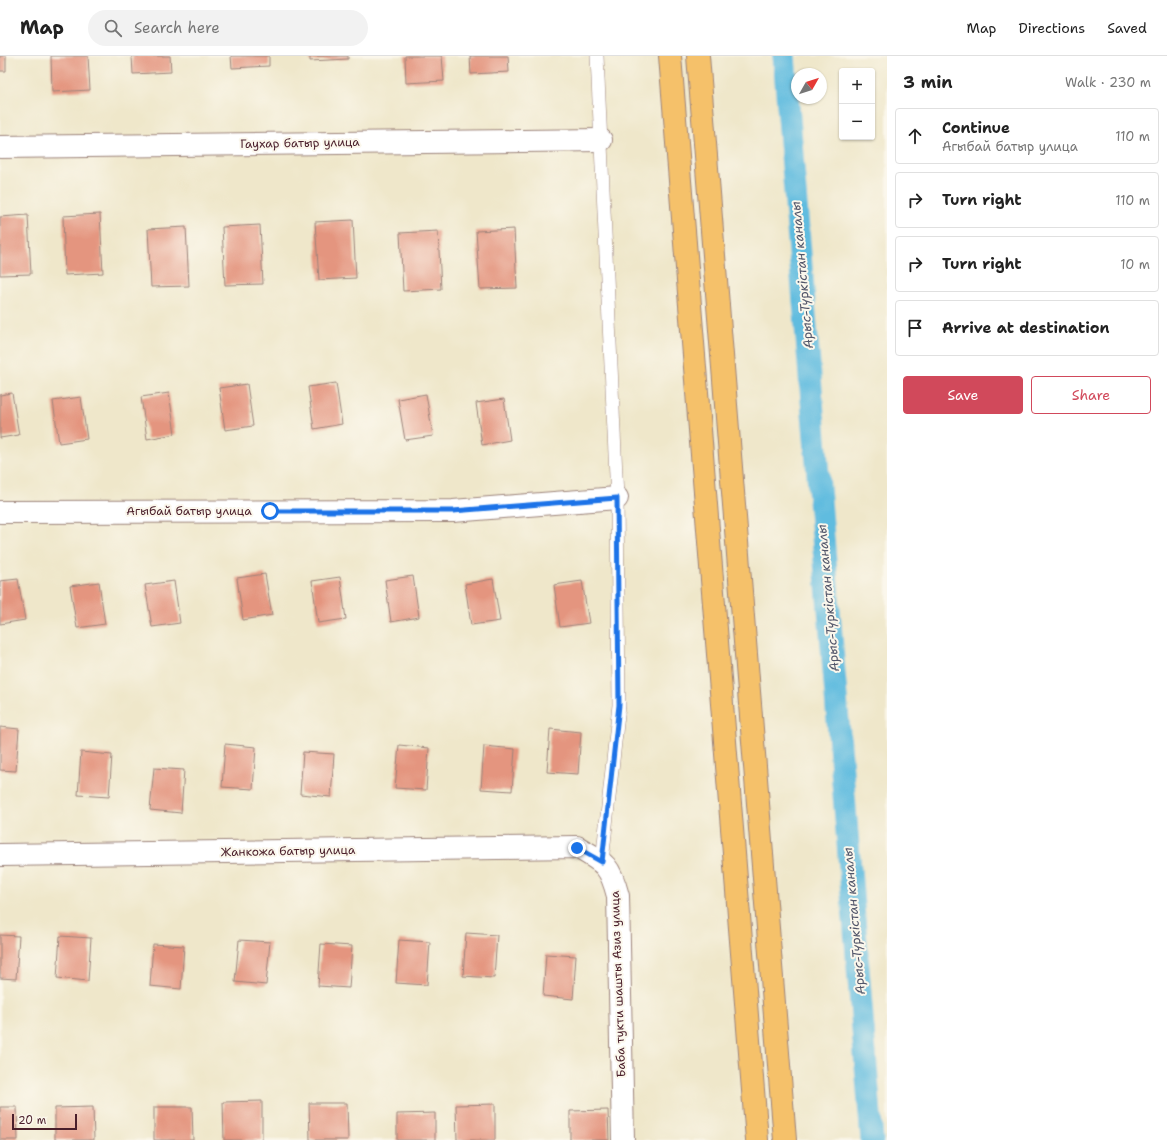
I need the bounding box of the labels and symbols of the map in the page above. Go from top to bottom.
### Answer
north arrow [791,68,827,104]
street label: Гаухар батыр улица [240,134,360,152]
water label: Арыс-Түркістан каналы [787,201,817,349]
route start [261,502,279,520]
street label: Агыбай батыр улица [126,503,252,519]
water label: Арыс-Түркістан каналы [813,524,843,672]
route end [568,839,586,857]
street label: Жанкожа батыр улица [221,842,356,860]
water label: Арыс-Түркістан каналы [839,847,869,995]
street label: Баба тукти шашты Азиз улица [607,890,629,1078]
scale bar [12,1112,77,1131]

